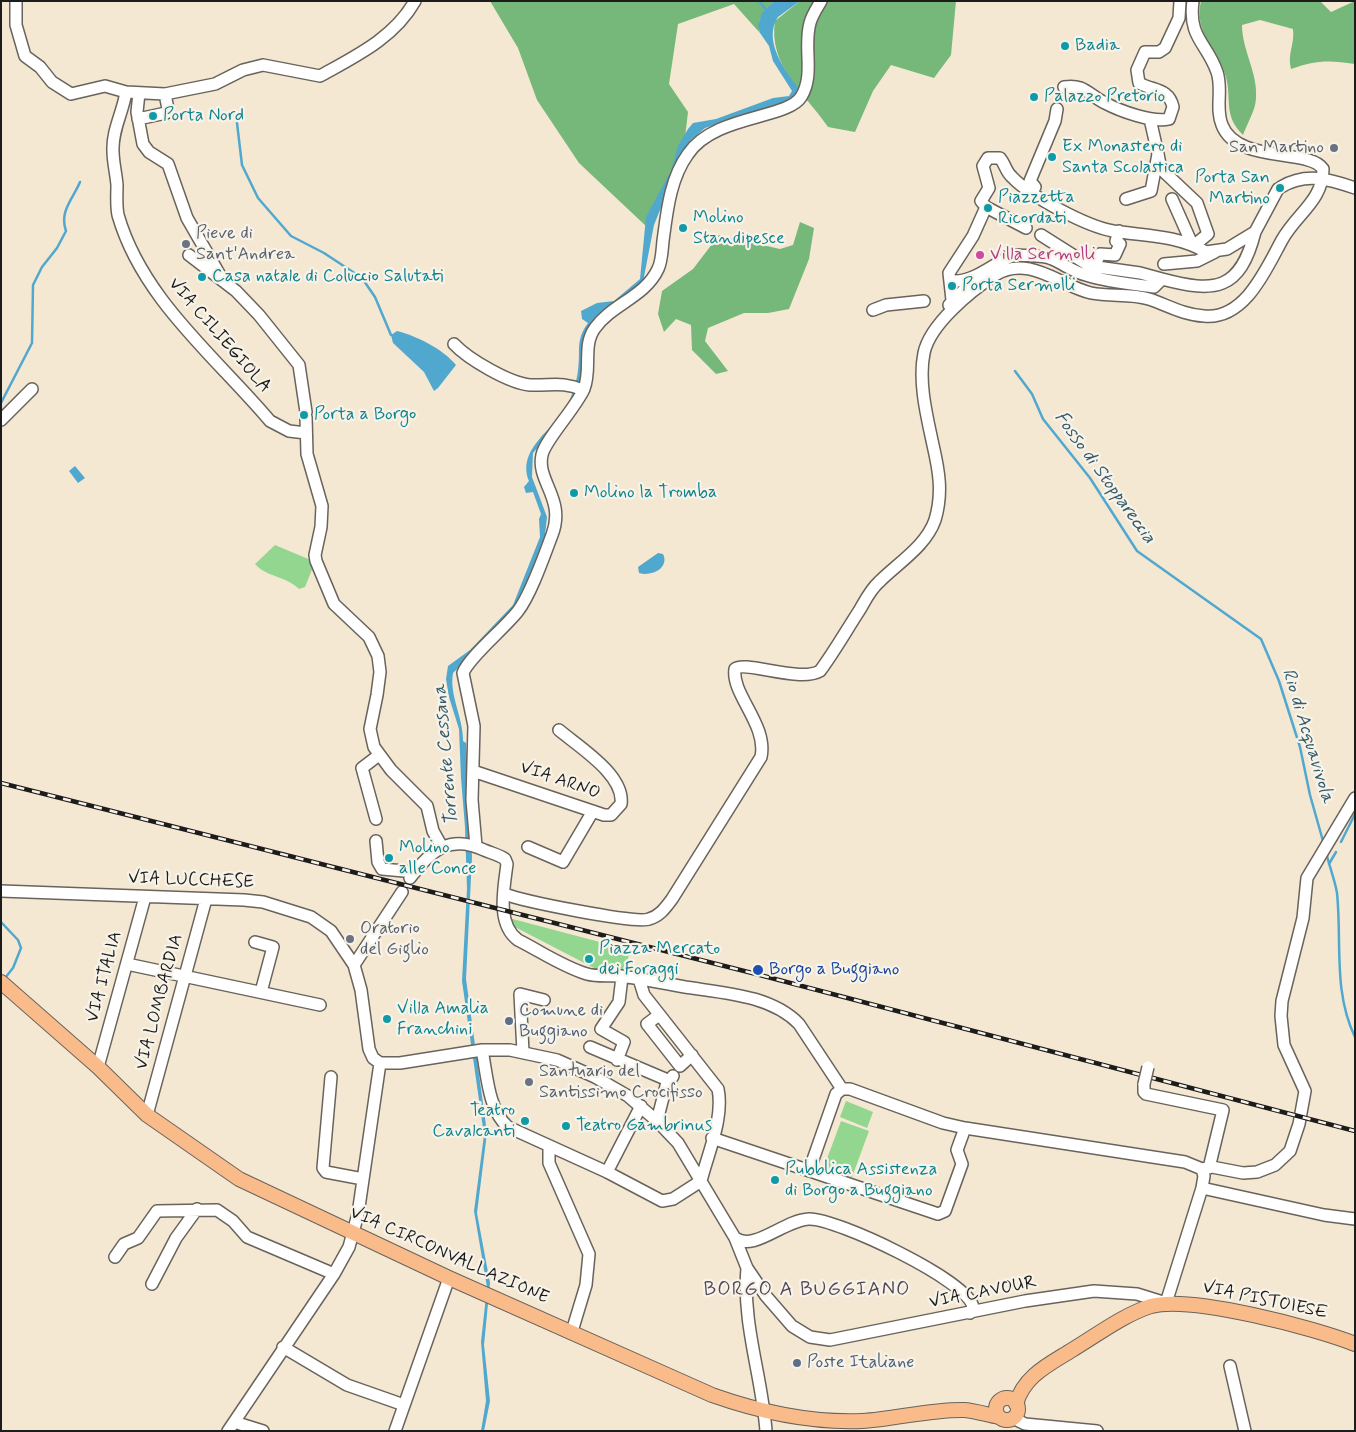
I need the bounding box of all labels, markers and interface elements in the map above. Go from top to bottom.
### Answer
place label: Badia [1075,35,1120,57]
marker: Badia [1059,40,1071,52]
place label: Palazzo Pretorio [1044,86,1165,108]
marker: Palazzo Pretorio [1028,91,1040,103]
place label: Porta Nord [163,105,244,127]
marker: Porta Nord [147,110,159,122]
place label: Ex Monastero di Santa Scolastica [1062,136,1184,178]
place label: San Martino [1229,137,1324,159]
marker: San Martino [1328,142,1340,154]
marker: Ex Monastero di Santa Scolastica [1046,151,1058,163]
place label: Porta San Martino [1195,167,1270,210]
marker: Porta San Martino [1274,182,1286,194]
place label: Piazzetta Ricordati [998,187,1075,230]
marker: Piazzetta Ricordati [982,202,994,214]
place label: Molino Standipesce [693,207,785,250]
marker: Molino Standipesce [677,222,689,234]
place label: Pieve di Sant'Andrea [196,223,295,266]
marker: Pieve di Sant'Andrea [180,238,192,250]
place label: Villa Sermolli [990,244,1095,266]
marker: Villa Sermolli [974,249,986,261]
place label: Casa natale di Coluccio Salutati [212,266,443,288]
marker: Casa natale di Coluccio Salutati [196,271,208,283]
street label: VIA CILIEGIOLA [163,274,275,398]
place label: Porta Sermolli [962,275,1076,297]
marker: Porta Sermolli [946,280,958,292]
place label: Porta a Borgo [314,404,416,426]
water label: Fosso di Stoppareccia [1048,407,1160,549]
marker: Porta a Borgo [298,409,310,421]
place label: Molino la Tromba [584,482,717,504]
marker: Molino la Tromba [568,487,580,499]
water label: Rio di Acquavivola [1276,666,1338,806]
water label: Torrente Cessana [429,683,465,827]
street label: VIA ARNO [517,757,603,805]
place label: Molino alle Conce [399,837,476,880]
marker: Molino alle Conce [383,852,395,864]
street label: VIA LUCCHESE [128,868,254,894]
place label: Oratorio del Giglio [360,918,429,961]
street label: VIA ITALIA [83,929,127,1025]
street label: VIA LOMBARDIA [131,932,189,1072]
marker: Oratorio del Giglio [344,933,356,945]
place label: Piazza Mercato dei Foraggi [599,938,720,981]
marker: Piazza Mercato dei Foraggi [583,953,595,965]
place label: Borgo a Buggiano [769,959,899,981]
marker: Borgo a Buggiano [751,963,765,977]
place label: Villa Amalia Franchini [397,998,489,1040]
place label: Comune di Buggiano [519,1000,603,1042]
marker: Villa Amalia Franchini [381,1013,393,1025]
marker: Comune di Buggiano [503,1015,515,1027]
place label: Santuario del Santissimo Crocifisso [539,1061,703,1104]
marker: Santuario del Santissimo Crocifisso [523,1076,535,1088]
place label: Teatro Cavalcanti [432,1100,515,1142]
marker: Teatro Cavalcanti [519,1115,531,1127]
place label: Teatro Gambrinus [576,1115,712,1137]
marker: Teatro Gambrinus [560,1120,572,1132]
place label: Pubblica Assistenza di Borgo a Buggiano [785,1159,937,1202]
marker: Pubblica Assistenza di Borgo a Buggiano [769,1174,781,1186]
street label: VIA CIRCONVALLAZIONE [346,1202,552,1310]
street label: VIA CAVOUR [928,1272,1038,1314]
street label: VIA PISTOIESE [1201,1277,1329,1325]
district label: BORGO A BUGGIANO [701,1279,913,1303]
place label: Poste Italiane [807,1352,914,1374]
marker: Poste Italiane [791,1357,803,1369]

